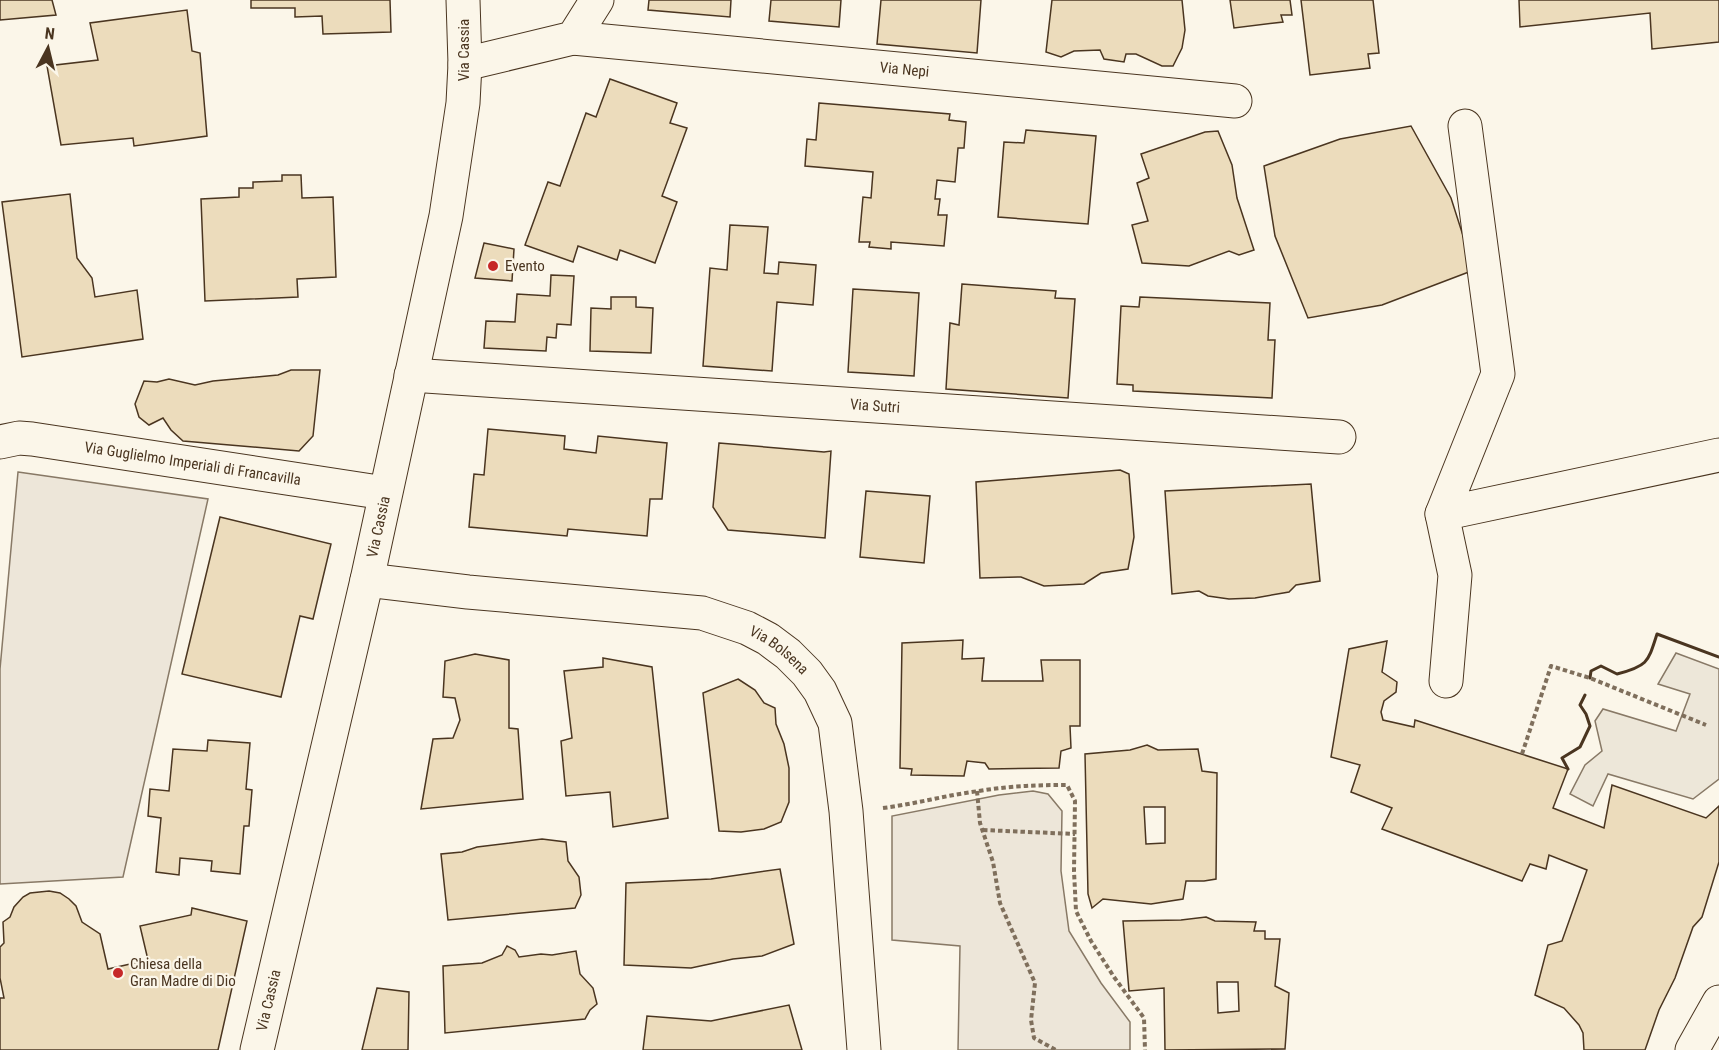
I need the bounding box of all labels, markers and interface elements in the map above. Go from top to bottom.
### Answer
north arrow [18,18,78,78]
street label: Via Cassia [455,19,473,81]
text: N [44,24,56,44]
street label: Via Nepi [879,58,930,81]
place label: Evento [505,257,545,275]
marker: Evento [486,259,500,273]
street label: Via Sutri [849,395,901,417]
street label: Via Guglielmo Imperiali di Francavilla [83,438,302,489]
street label: Via Cassia [363,494,394,559]
street label: Via Bolsena [746,622,812,678]
place label: Chiesa della Gran Madre di Dio [130,955,236,990]
marker: Chiesa della Gran Madre di Dio [111,966,125,980]
street label: Via Cassia [253,968,285,1033]

